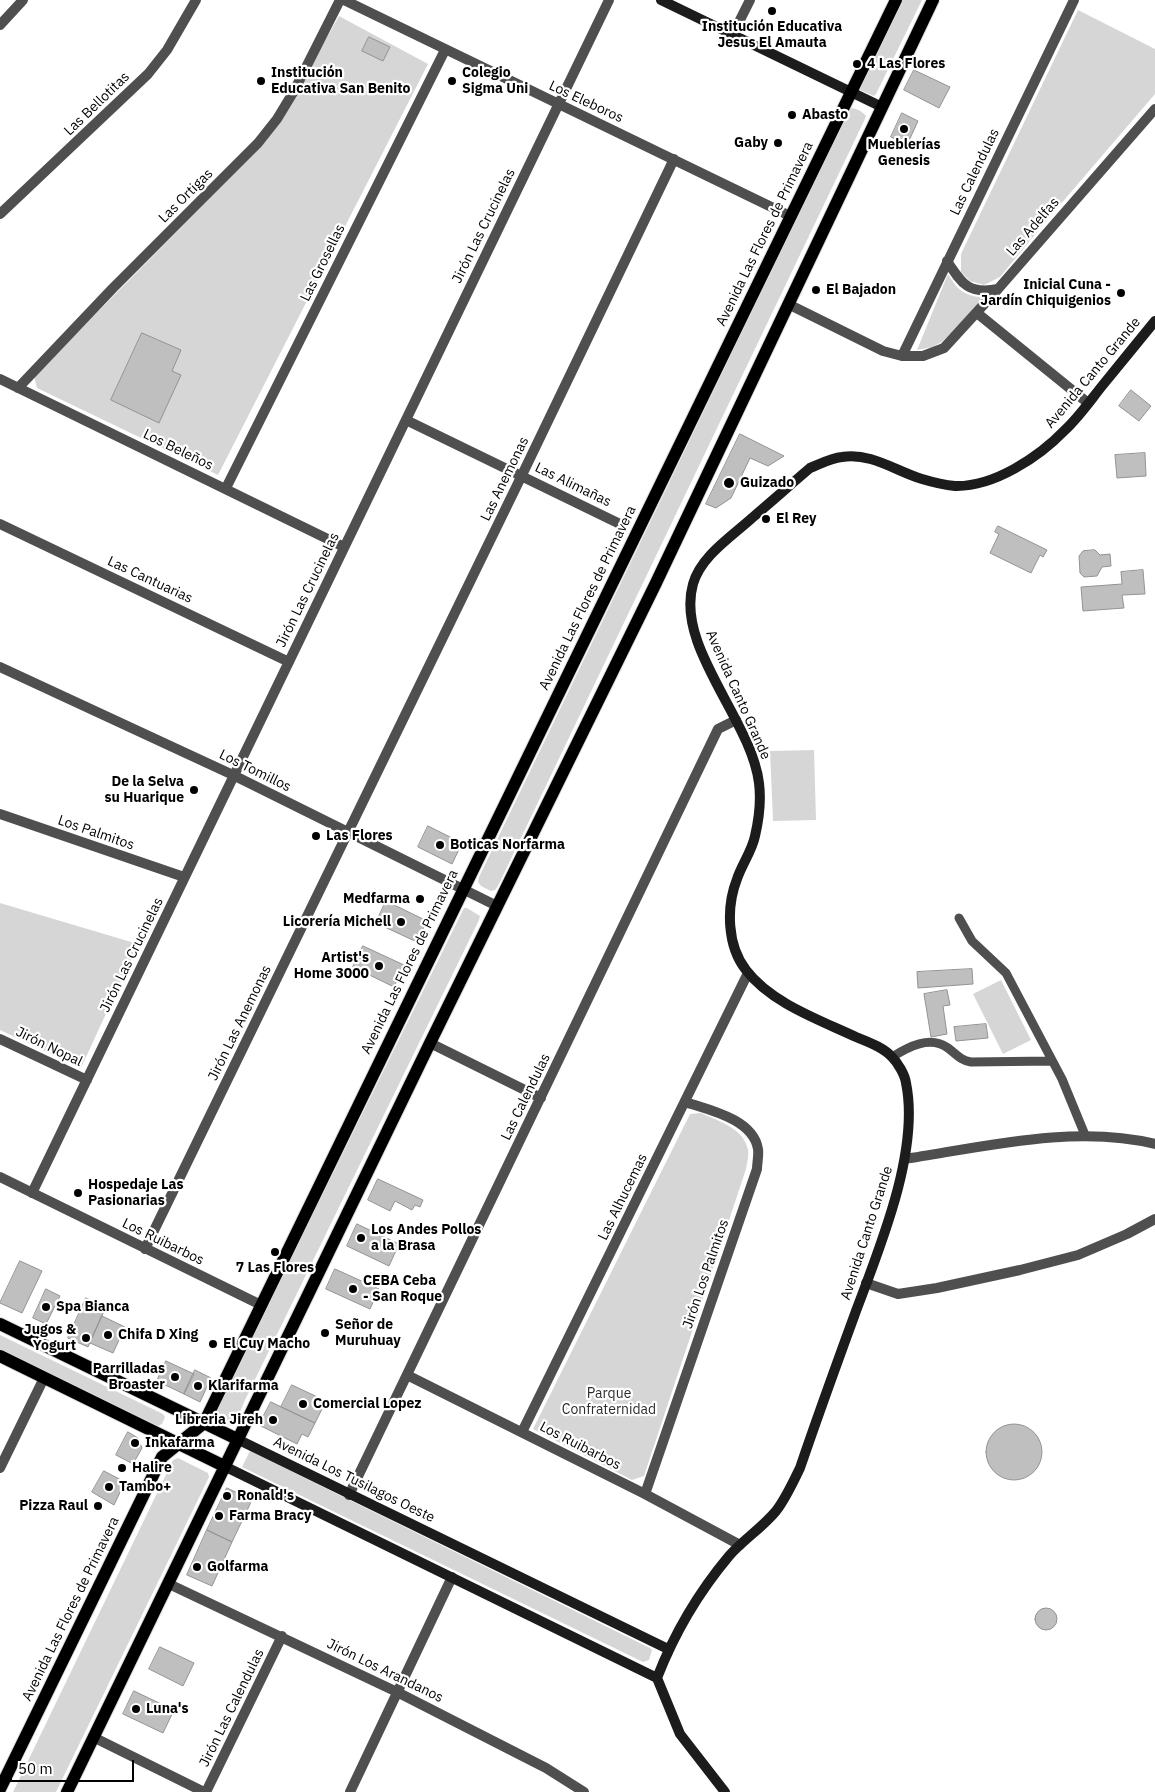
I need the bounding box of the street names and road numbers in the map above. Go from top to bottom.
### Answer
street label: Las Bellotitas [61,69,133,139]
street label: Los Eleboros [546,77,626,127]
street label: Las Calendulas [947,126,1003,218]
street label: Avenida Las Flores de Primavera [713,139,817,329]
street label: Las Ortigas [155,165,217,227]
street label: Jirón Las Crucinelas [449,166,519,286]
street label: Las Adelfas [1003,194,1063,260]
street label: Las Grosellas [297,222,349,304]
street label: Avenida Canto Grande [1042,314,1144,432]
street label: Los Beleños [140,426,216,474]
street label: Las Anemonas [477,434,533,524]
street label: Las Alimañas [532,459,614,511]
street label: Avenida Las Flores de Primavera [536,503,640,693]
street label: Jirón Las Crucinelas [273,530,343,650]
street label: Las Cantuarias [105,553,195,607]
street label: Avenida Canto Grande [702,628,774,762]
street label: Los Tomillos [216,746,294,796]
street label: Los Palmitos [56,812,136,854]
street label: Avenida Las Flores de Primavera [358,867,462,1057]
street label: Jirón Las Crucinelas [97,895,167,1015]
street label: Jirón Las Anemonas [205,963,275,1083]
street label: Jirón Nopal [13,1024,85,1070]
street label: Las Calendulas [498,1051,554,1143]
street label: Las Alhucemas [595,1151,651,1243]
street label: Avenida Canto Grande [837,1164,897,1302]
street label: Los Ruibarbos [119,1215,207,1269]
street label: Jirón Los Palmitos [679,1217,733,1331]
street label: Los Ruibarbos [537,1418,623,1474]
street label: Avenida Los Tusilagos Oeste [271,1434,437,1526]
street label: Avenida Las Flores de Primavera [19,1514,123,1704]
street label: Jirón Los Arandanos [324,1636,446,1706]
street label: Jirón Las Calendulas [196,1646,268,1770]

